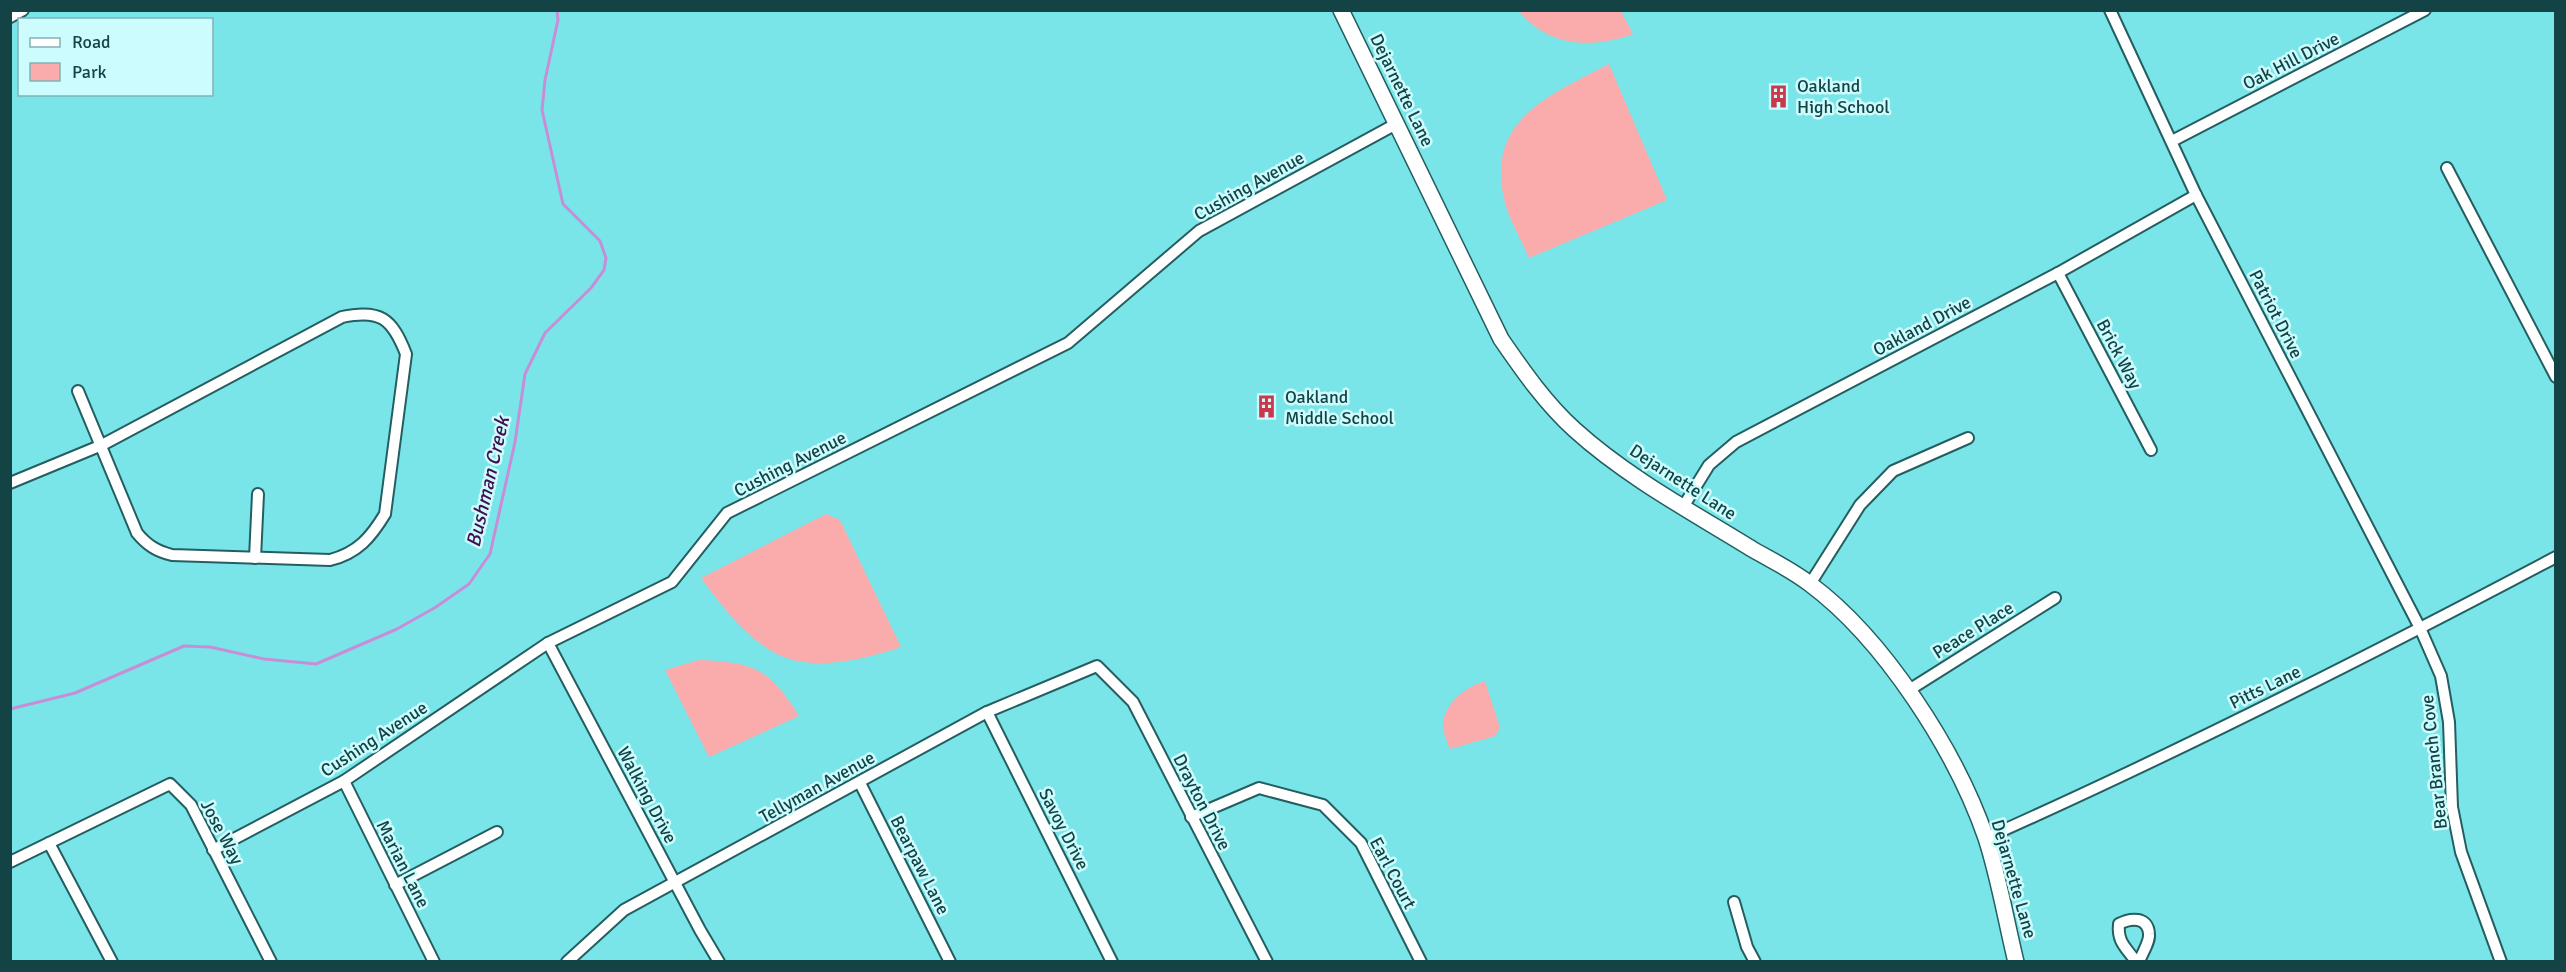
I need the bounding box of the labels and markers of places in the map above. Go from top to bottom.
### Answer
place label: Oakland High School [1797,75,1890,118]
building icon: Oakland High School [1766,83,1792,109]
place label: Oakland Middle School [1285,386,1394,429]
building icon: Oakland Middle School [1254,394,1280,420]

